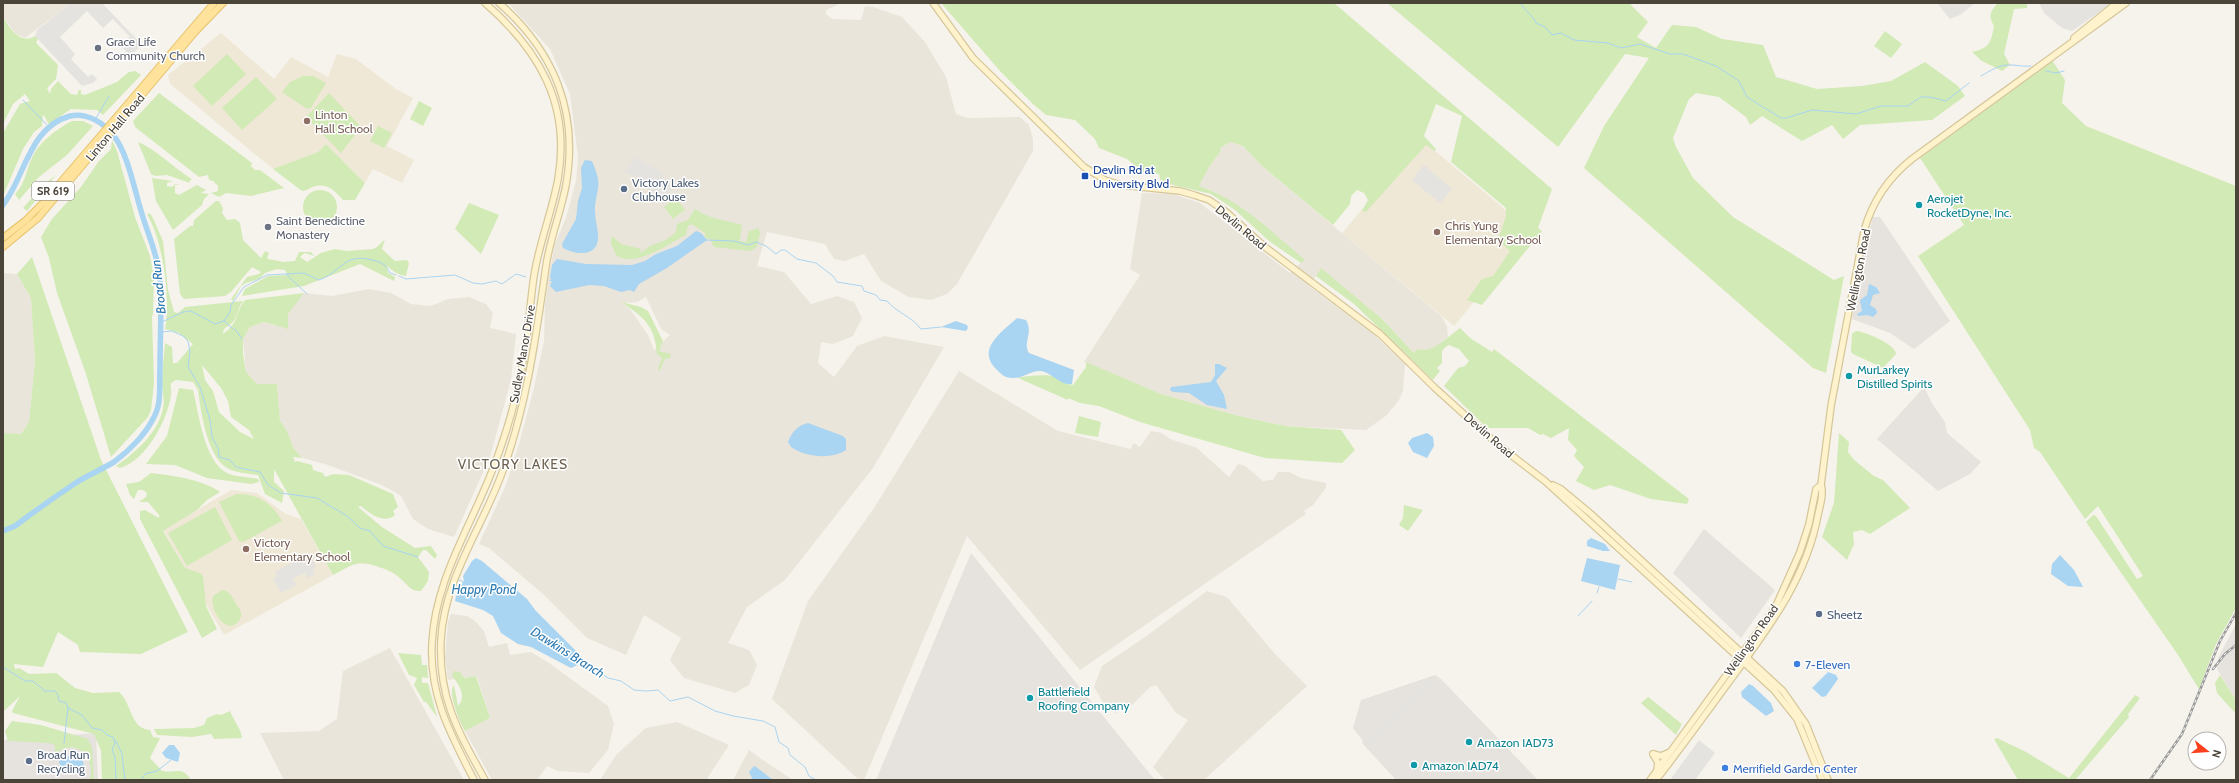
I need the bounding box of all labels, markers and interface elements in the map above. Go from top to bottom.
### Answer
place label: Grace Life Community Church [106,34,205,63]
marker: Grace Life Community Church [93,43,103,53]
street label: Linton Hall Road [82,90,148,164]
place label: Linton Hall School [315,107,373,136]
marker: Linton Hall School [302,116,312,126]
place label: Devlin Rd at University Blvd [1093,162,1169,191]
marker: Devlin Rd at University Blvd [1080,171,1090,181]
place label: Victory Lakes Clubhouse [632,175,699,204]
road number: SR 619 [32,182,74,200]
marker: Victory Lakes Clubhouse [619,184,629,194]
place label: Aerojet RocketDyne, Inc. [1927,191,2012,220]
marker: Aerojet RocketDyne, Inc. [1914,200,1924,210]
street label: Devlin Road [1213,201,1269,253]
place label: Saint Benedictine Monastery [276,213,365,242]
place label: Chris Yung Elementary School [1445,218,1541,247]
marker: Saint Benedictine Monastery [263,222,273,232]
marker: Chris Yung Elementary School [1432,227,1442,237]
street label: Wellington Road [1843,227,1873,313]
water label: Broad Run [147,259,169,315]
street label: Sudley Manor Drive [506,304,538,404]
place label: MurLarkey Distilled Spirits [1857,362,1932,391]
marker: MurLarkey Distilled Spirits [1844,371,1854,381]
street label: Devlin Road [1461,409,1517,461]
district label: VICTORY LAKES [458,455,568,473]
place label: Victory Elementary School [254,535,350,564]
marker: Victory Elementary School [241,544,251,554]
water label: Happy Pond [452,581,517,597]
street label: Wellington Road [1721,601,1781,679]
place label: Sheetz [1827,607,1863,622]
marker: Sheetz [1814,609,1824,619]
water label: Dawkins Branch [528,623,608,681]
place label: 7-Eleven [1805,657,1850,672]
marker: 7-Eleven [1792,659,1802,669]
place label: Battlefield Roofing Company [1038,684,1129,713]
marker: Battlefield Roofing Company [1025,693,1035,703]
north arrow [2187,731,2227,771]
place label: Amazon IAD73 [1477,735,1554,750]
marker: Amazon IAD73 [1464,737,1474,747]
place label: Broad Run Recycling [37,747,90,776]
text: N [2209,748,2224,760]
marker: Broad Run Recycling [24,756,34,766]
place label: Amazon IAD74 [1422,758,1499,773]
marker: Amazon IAD74 [1409,760,1419,770]
place label: Merrifield Garden Center [1733,761,1857,776]
marker: Merrifield Garden Center [1720,763,1730,773]

